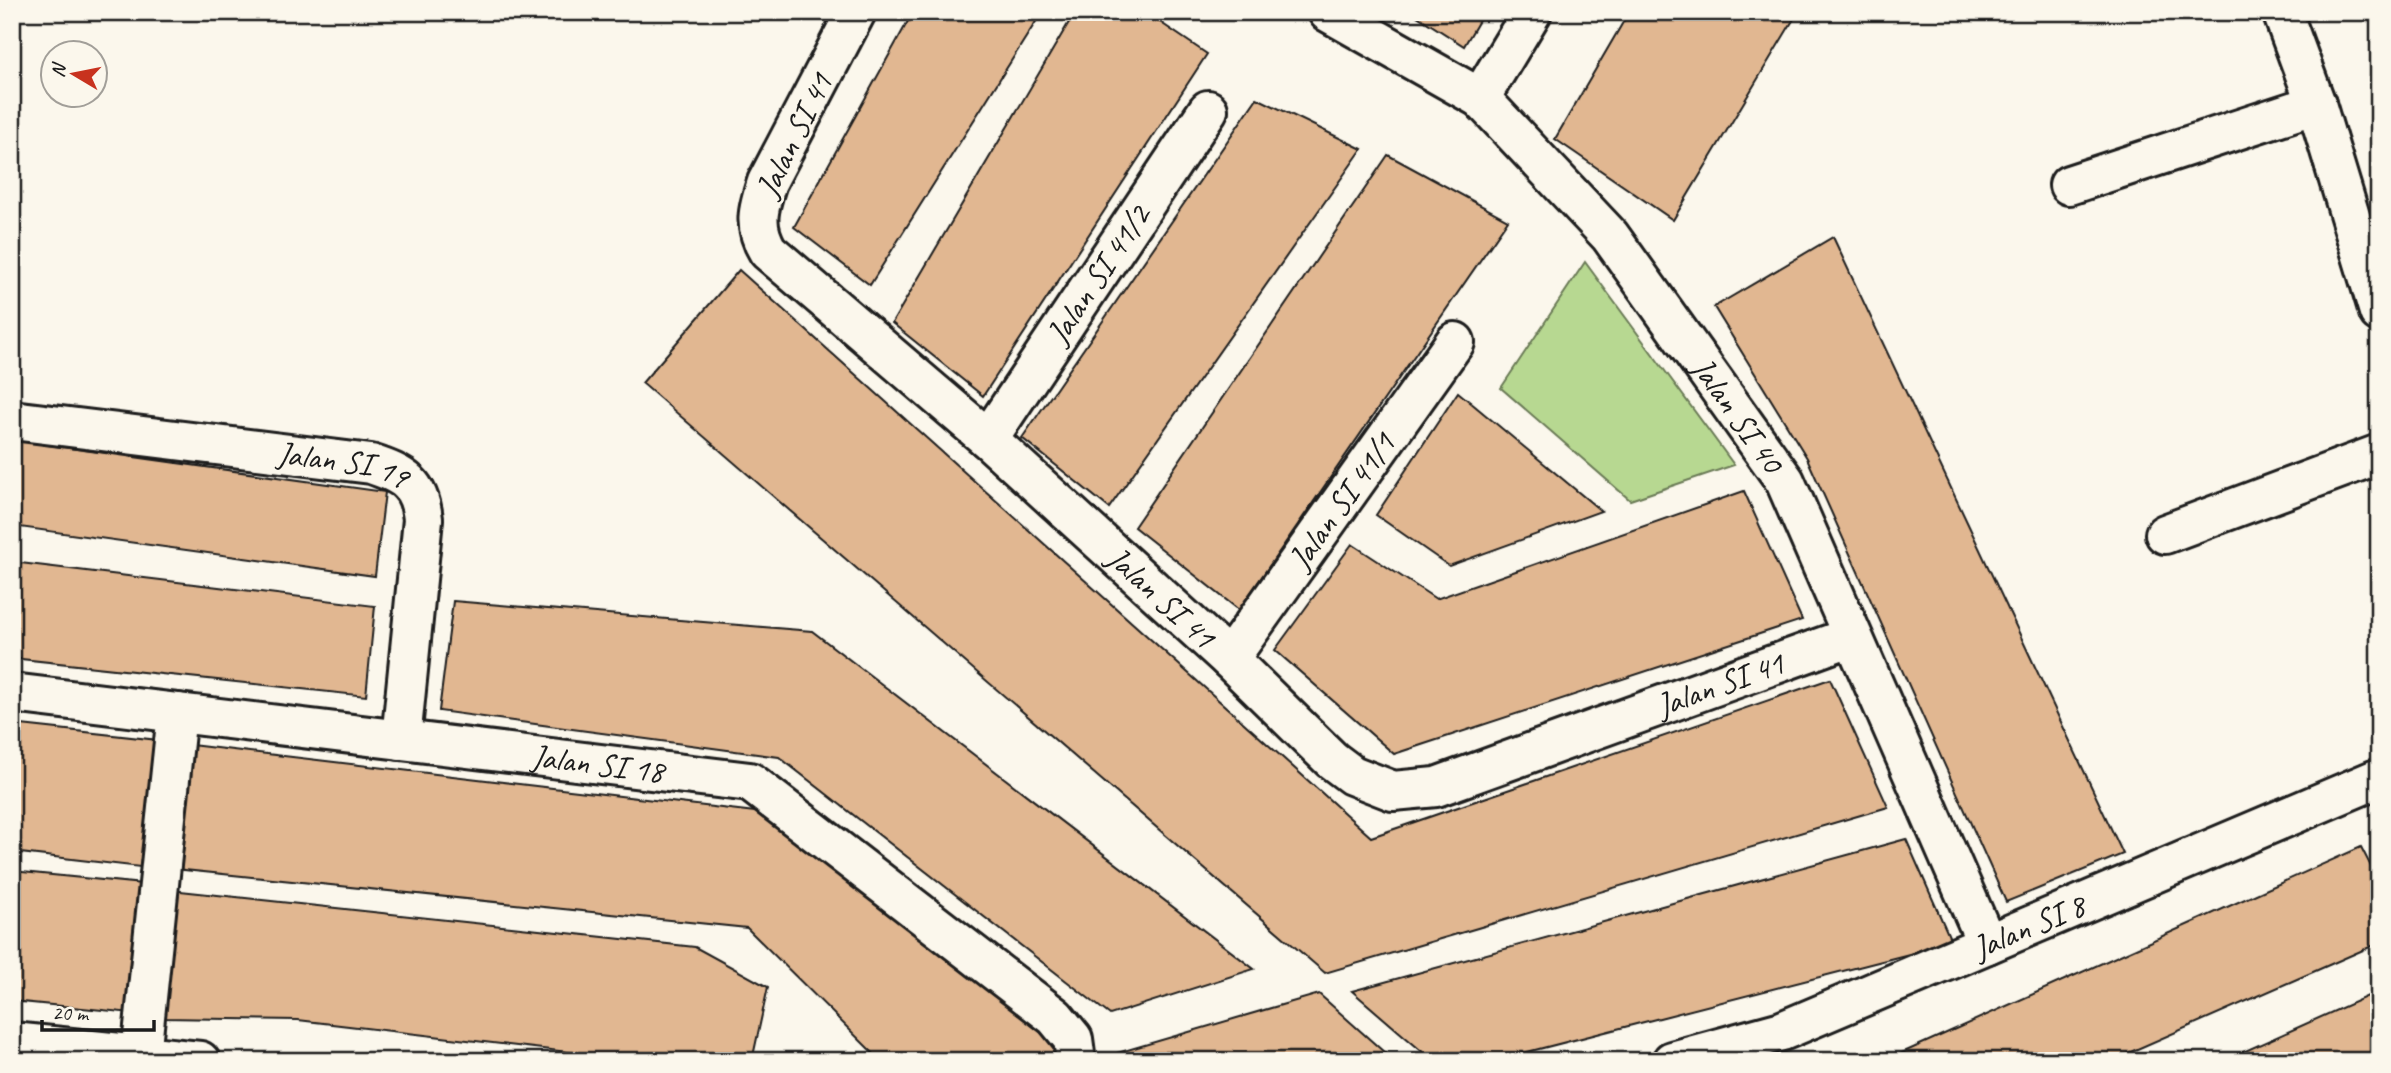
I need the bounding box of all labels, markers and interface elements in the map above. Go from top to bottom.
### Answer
north arrow [38,38,108,108]
text: N [45,60,72,79]
street label: Jalan SI 41 [745,64,843,206]
street label: Jalan SI 41/2 [1036,194,1161,354]
street label: Jalan SI 40 [1681,347,1795,483]
street label: Jalan SI 41/1 [1277,423,1406,579]
street label: Jalan SI 19 [273,431,420,499]
street label: Jalan SI 41 [1097,536,1226,659]
street label: Jalan SI 41 [1649,641,1791,727]
street label: Jalan SI 18 [527,735,669,793]
street label: Jalan SI 8 [1965,883,2094,970]
scale bar [42,989,154,1033]
text: 20 m [52,1000,90,1026]

